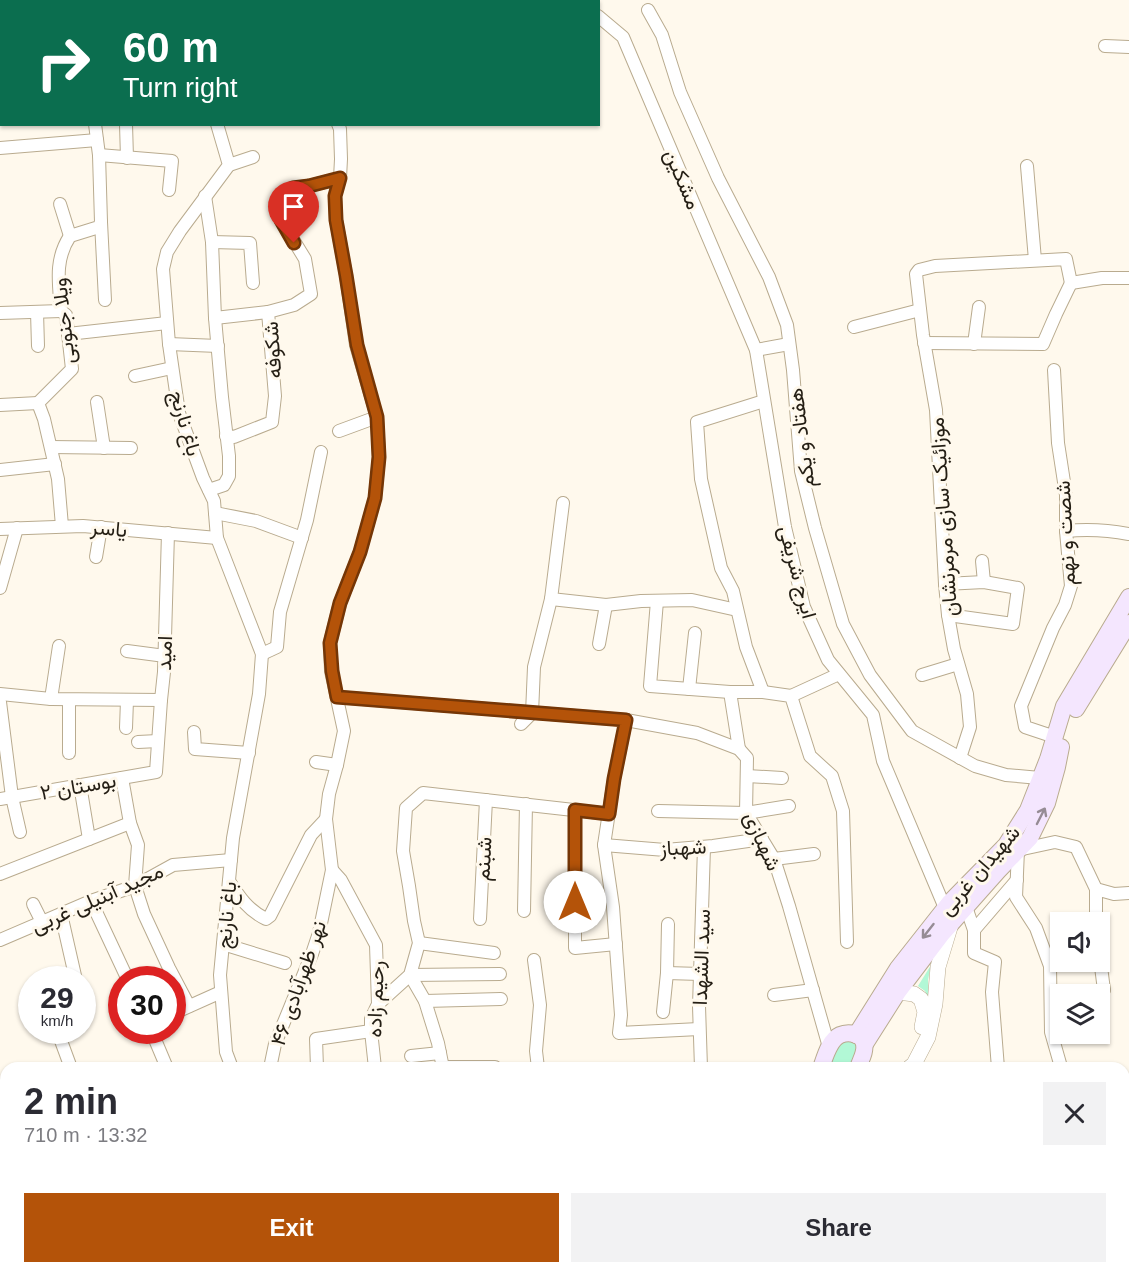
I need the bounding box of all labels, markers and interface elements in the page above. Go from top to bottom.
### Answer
icon: right [24,24,102,102]
text: 60 m [123,24,219,71]
text: Turn right [123,73,238,103]
street label: مشکین [659,145,706,213]
pin [268,181,319,243]
icon: arrive [277,190,310,223]
street label: ویلا جنوبی [47,277,81,365]
street label: شکوفه [259,321,287,379]
street label: هفتاد و یکم [783,387,821,489]
street label: باغ نارنج [163,388,206,459]
street label: موزائیک سازی مرمرنشان [925,416,963,617]
street label: شصت و نهم [1051,480,1082,586]
street label: یاسر [89,515,128,543]
street label: ایرج شریفی [772,523,821,622]
street label: امید [152,635,177,671]
street label: بوستان ۲ [38,768,118,806]
one-way arrow [1035,807,1047,825]
street label: شهبازی [738,808,786,875]
street label: شهیدان غربی [934,821,1026,921]
street label: شهباز [658,834,707,862]
street label: شبنم [470,836,499,882]
street label: مجید آبنیلی غربی [27,859,168,939]
position arrow [543,870,607,934]
street label: باغ نارنج [212,881,243,950]
street label: سید الشهدا [688,908,716,1006]
map controls [1050,912,1110,1044]
button: sound [1050,912,1110,972]
street label: نهر ظهرآبادی ۴۶ [266,917,332,1049]
one-way arrow [921,922,934,938]
street label: رحیم زاده [362,960,391,1038]
speed limit sign: 30 [108,966,186,1044]
text: 29 [40,981,74,1014]
button: layers [1050,984,1110,1044]
text: km/h [41,1012,73,1029]
text: 2 min [24,1081,118,1122]
button: close [1043,1082,1106,1145]
text: 710 m · 13:32 [24,1124,147,1146]
button: Exit [24,1193,559,1262]
button: Share [571,1193,1106,1262]

